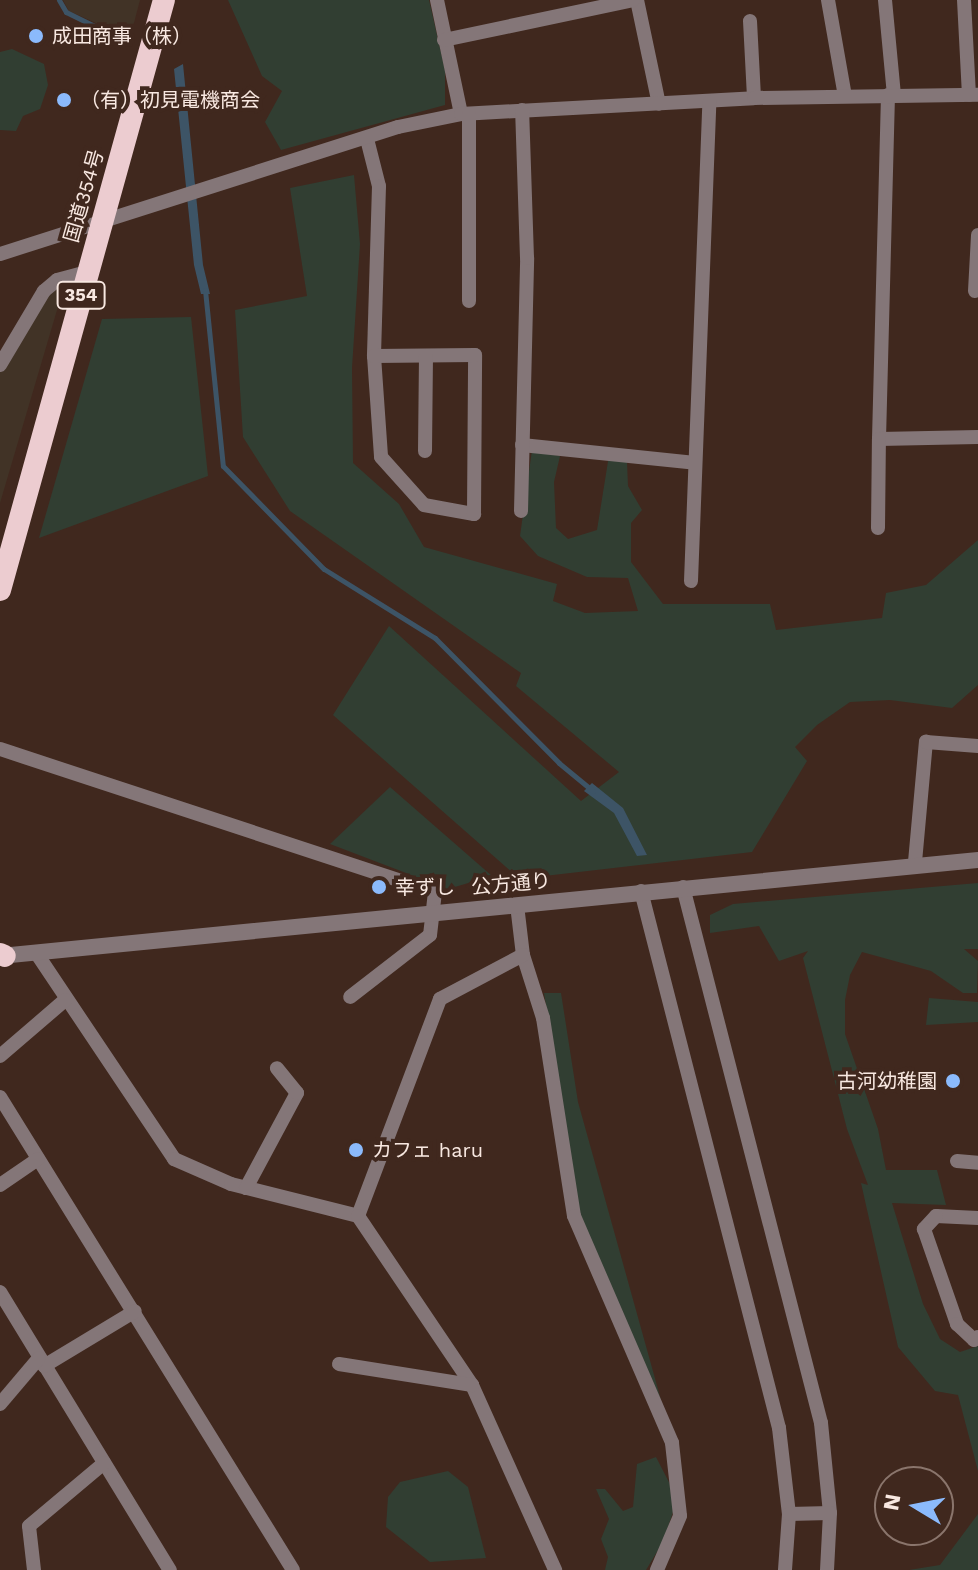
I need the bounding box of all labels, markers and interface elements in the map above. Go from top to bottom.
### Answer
place label: 成田商事（株） [52,24,192,48]
marker: 成田商事（株） [27,27,45,45]
place label: （有）初見電機商会 [80,88,260,112]
marker: （有）初見電機商会 [55,91,73,109]
street label: 国道354号 [59,147,109,245]
road number: 354 [55,281,107,309]
street label: 公方通り [470,869,552,899]
place label: 幸ずし [395,875,455,899]
marker: 幸ずし [370,878,388,896]
place label: 古河幼稚園 [837,1069,937,1093]
marker: 古河幼稚園 [944,1072,962,1090]
place label: カフェ haru [372,1138,483,1162]
marker: カフェ haru [347,1141,365,1159]
north arrow [874,1466,954,1546]
text: N [878,1492,906,1512]

